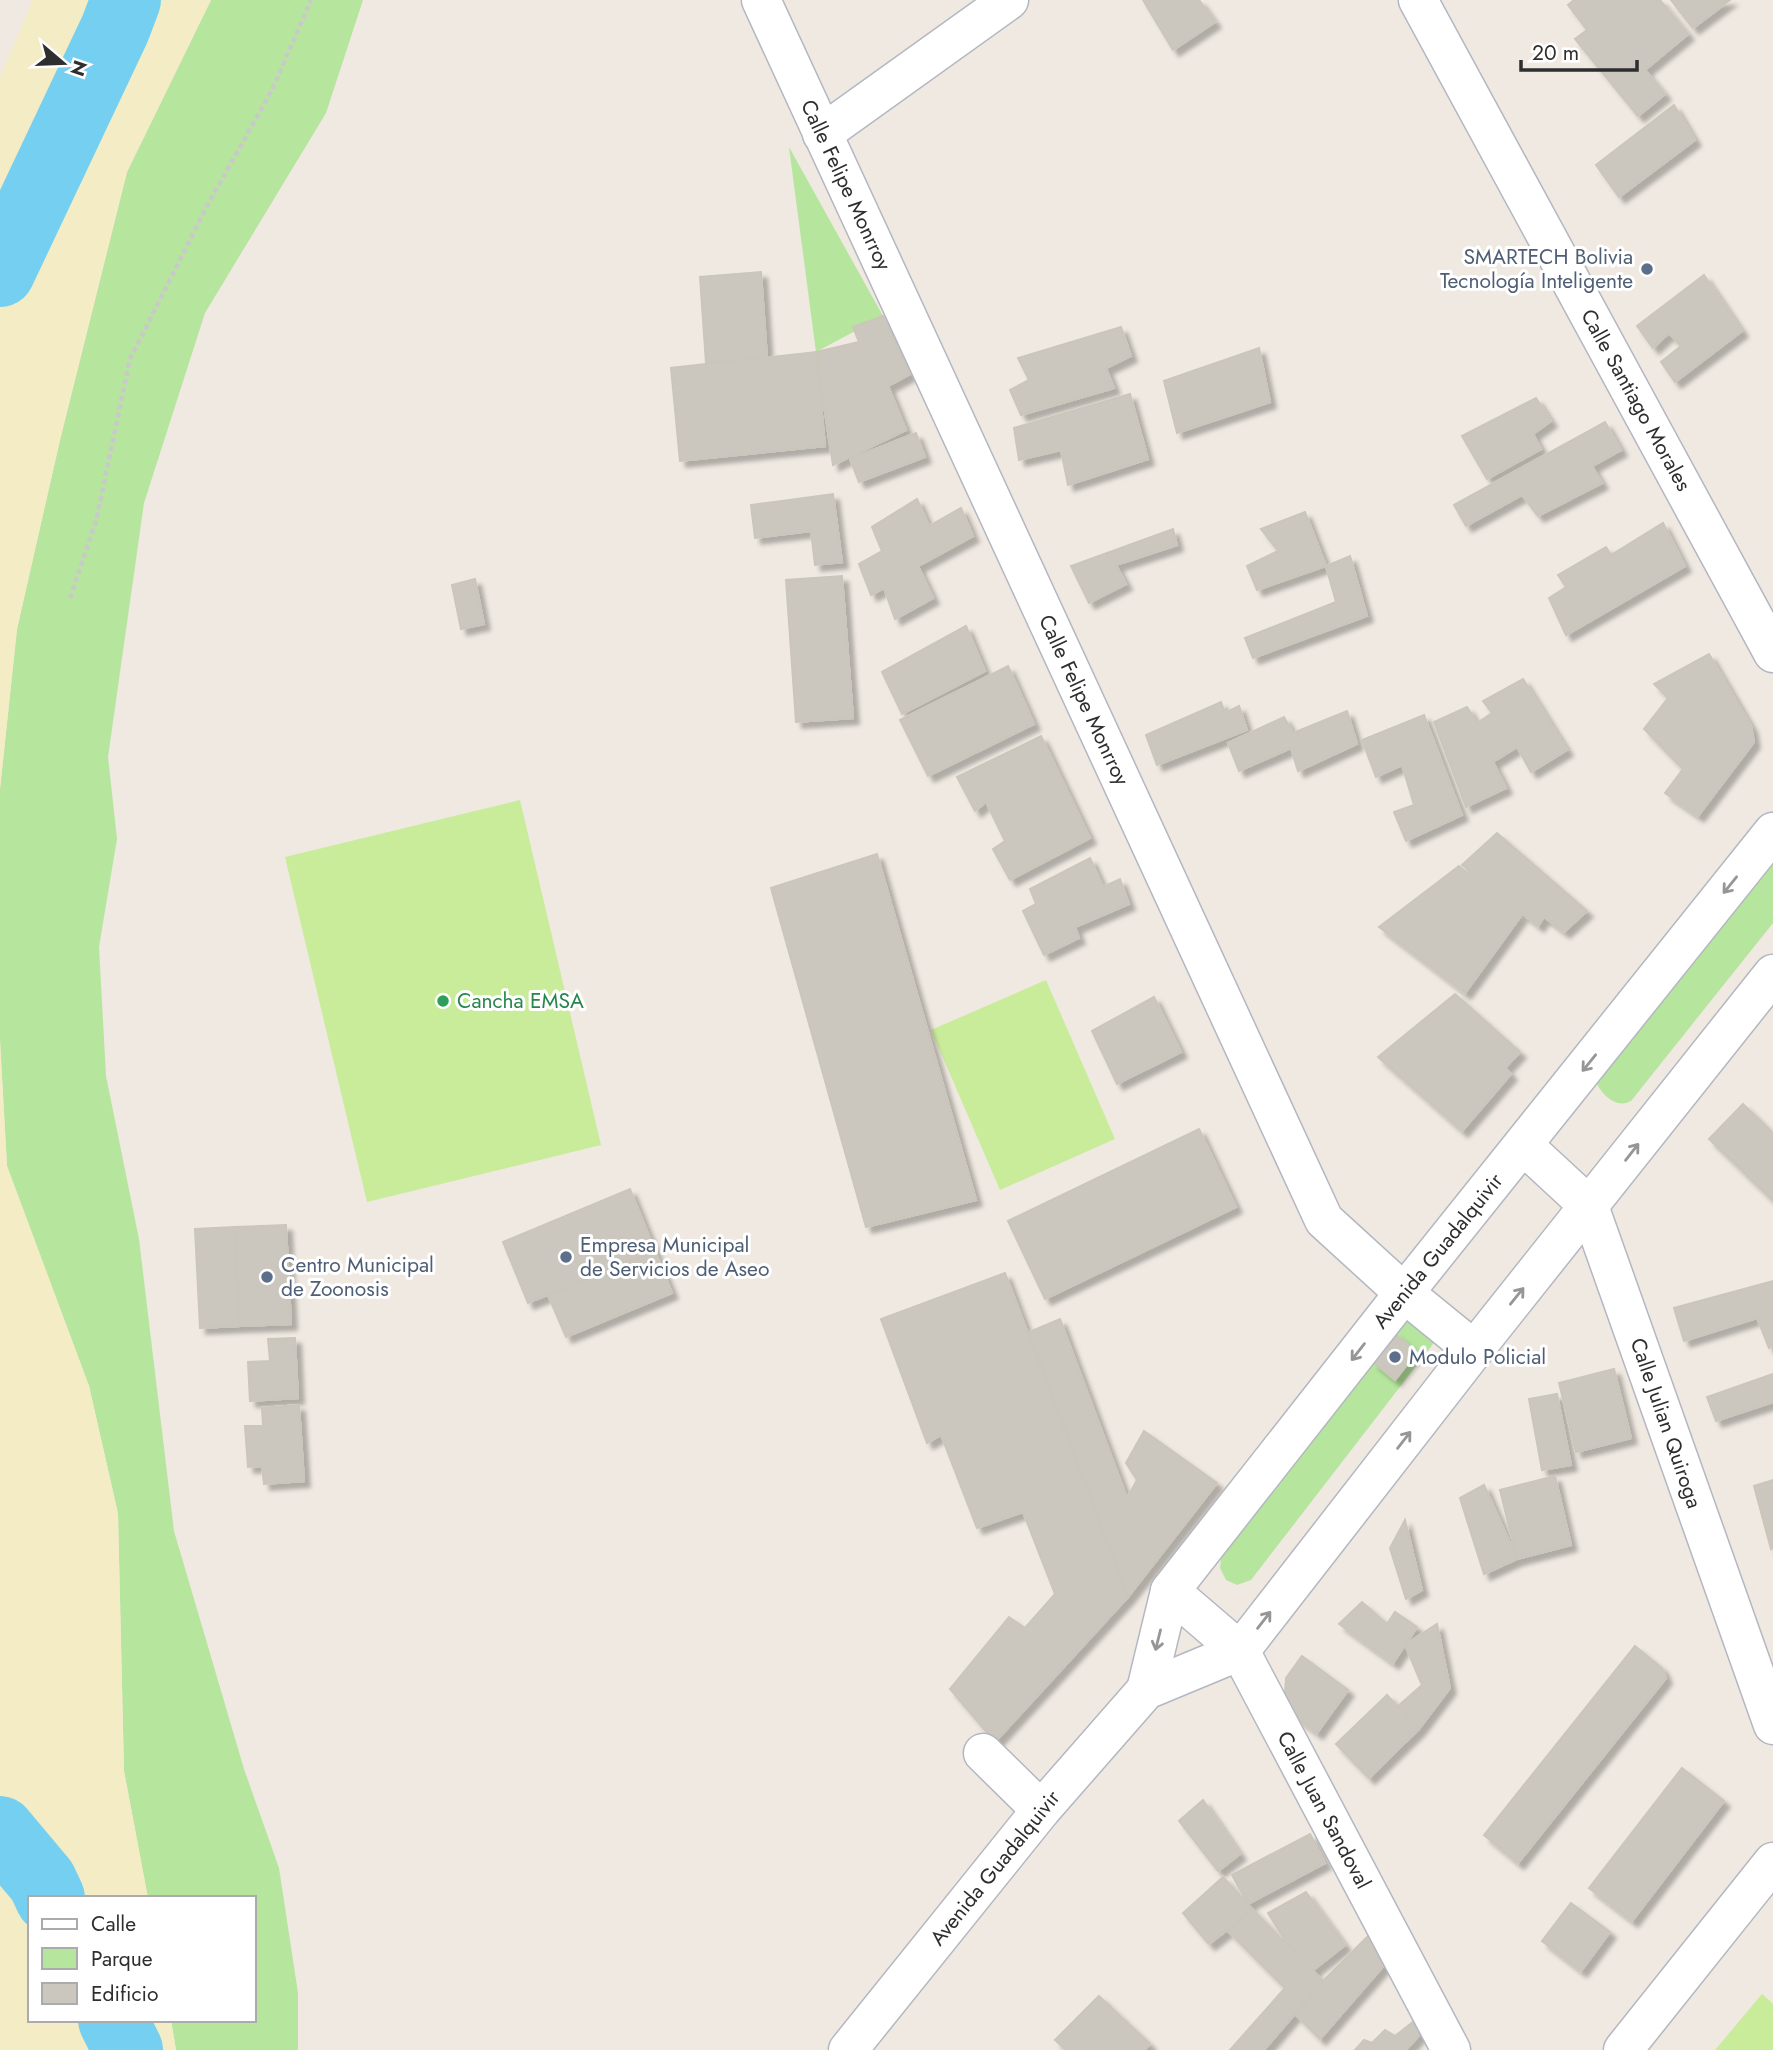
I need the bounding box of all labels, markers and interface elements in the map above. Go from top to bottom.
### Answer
north arrow [28,28,98,98]
scale bar [1521,28,1636,72]
text: 20 m [1532,38,1579,68]
text: N [63,57,94,80]
street label: Calle Felipe Monrroy [793,95,899,276]
place label: SMARTECH Bolivia Tecnología Inteligente [1440,242,1633,296]
marker: SMARTECH Bolivia Tecnología Inteligente [1639,261,1655,277]
street label: Calle Santiago Morales [1573,303,1699,497]
street label: Calle Felipe Monrroy [1031,610,1137,791]
one-way arrow [1723,876,1738,894]
place label: Cancha EMSA [457,986,584,1016]
marker: Cancha EMSA [435,993,451,1009]
one-way arrow [1581,1054,1596,1072]
one-way arrow [1624,1144,1639,1162]
street label: Avenida Guadalquivir [1366,1166,1511,1335]
place label: Empresa Municipal de Servicios de Aseo [580,1230,769,1284]
marker: Empresa Municipal de Servicios de Aseo [558,1249,574,1265]
place label: Centro Municipal de Zoonosis [281,1250,434,1304]
marker: Centro Municipal de Zoonosis [259,1269,275,1285]
one-way arrow [1509,1288,1525,1306]
street label: Calle Julian Quiroga [1623,1334,1709,1512]
one-way arrow [1350,1342,1365,1360]
place label: Modulo Policial [1409,1342,1546,1372]
marker: Modulo Policial [1387,1349,1403,1365]
one-way arrow [1396,1432,1411,1450]
one-way arrow [1257,1611,1272,1630]
one-way arrow [1151,1628,1164,1651]
street label: Calle Juan Sandoval [1270,1726,1378,1894]
street label: Avenida Guadalquivir [923,1783,1068,1952]
legend [28,1896,256,2022]
text: Calle [91,1909,136,1939]
text: Parque [91,1944,153,1974]
text: Edificio [91,1979,158,2009]

